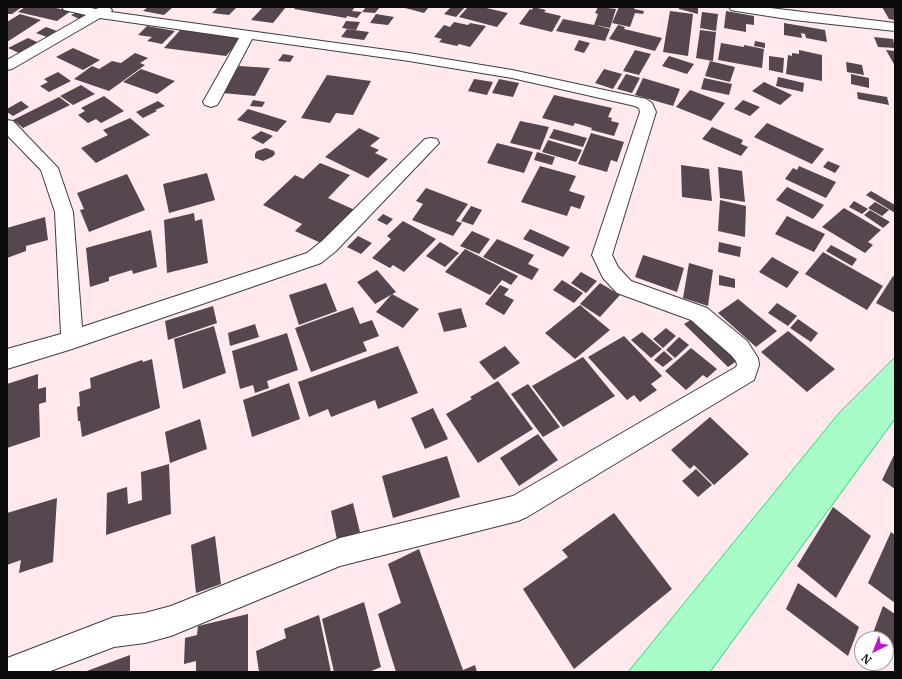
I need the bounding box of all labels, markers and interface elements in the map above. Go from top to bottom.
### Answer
north arrow [854,631,894,671]
text: N [859,651,874,667]

